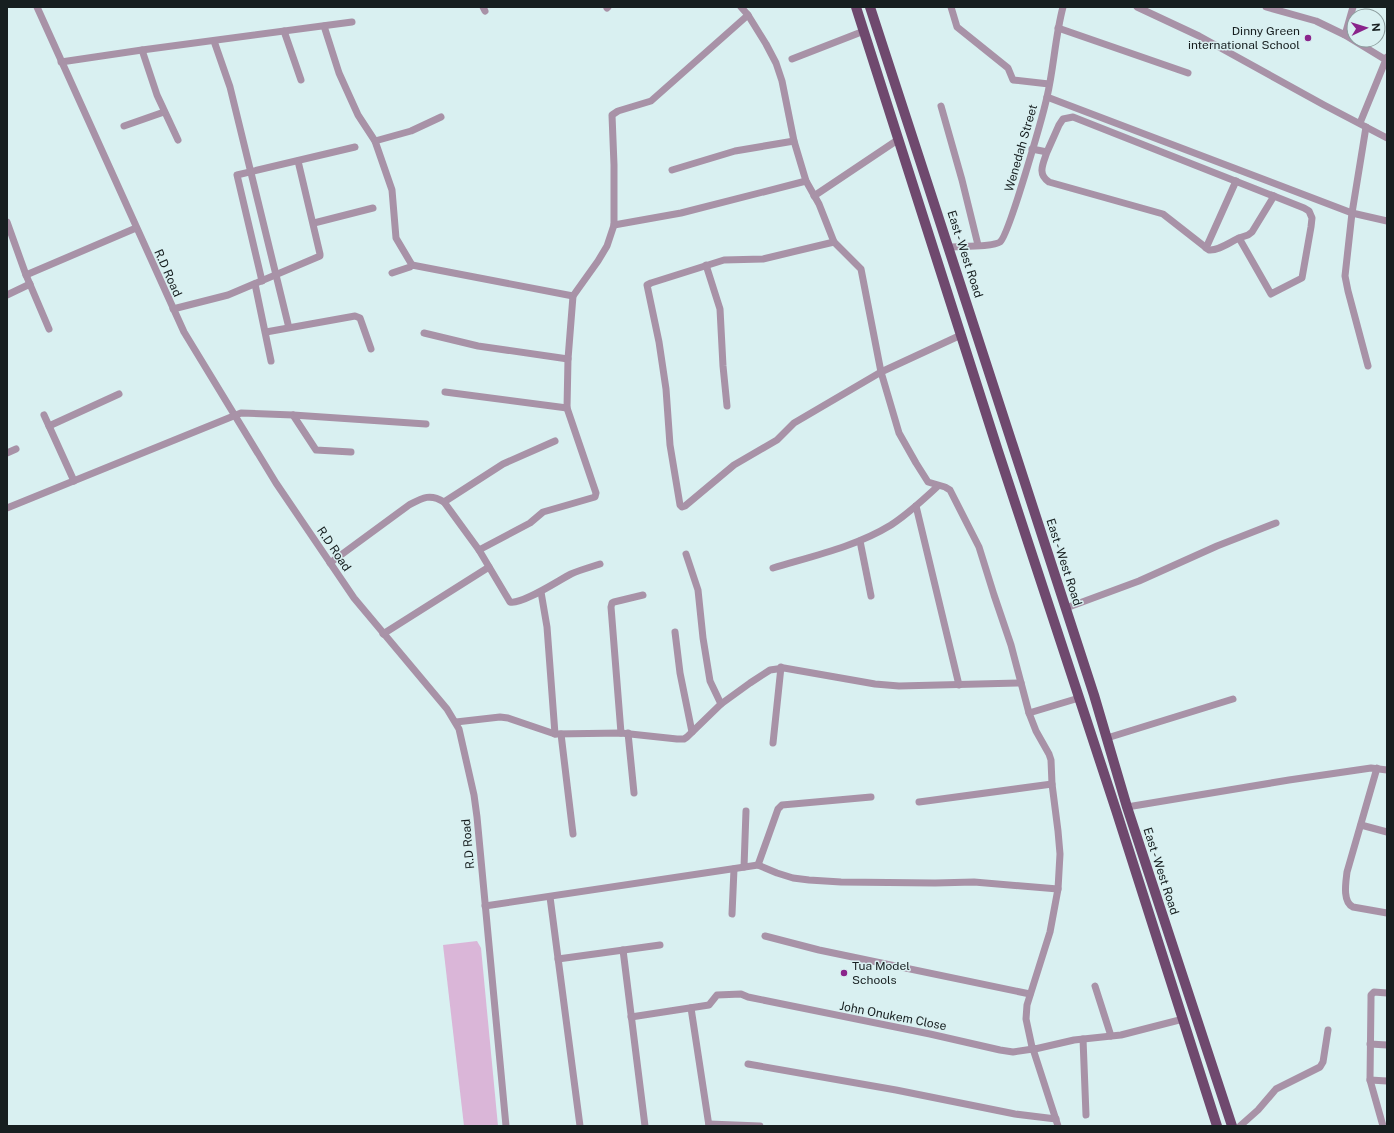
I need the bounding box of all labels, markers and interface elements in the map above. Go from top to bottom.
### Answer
north arrow [1346,8,1386,48]
text: N [1370,23,1382,32]
place label: Dinny Green international School [1188,24,1300,52]
marker: Dinny Green international School [1303,33,1313,43]
street label: Wenedah Street [1002,102,1040,193]
street label: East - West Road [944,209,986,299]
street label: R.D Road [151,247,185,299]
street label: East - West Road [1043,517,1085,607]
street label: R.D Road [314,524,354,574]
street label: R.D Road [459,818,477,870]
street label: East - West Road [1140,826,1182,916]
place label: Tua Model Schools [852,959,910,987]
marker: Tua Model Schools [839,968,849,978]
street label: John Onukem Close [838,999,948,1033]

